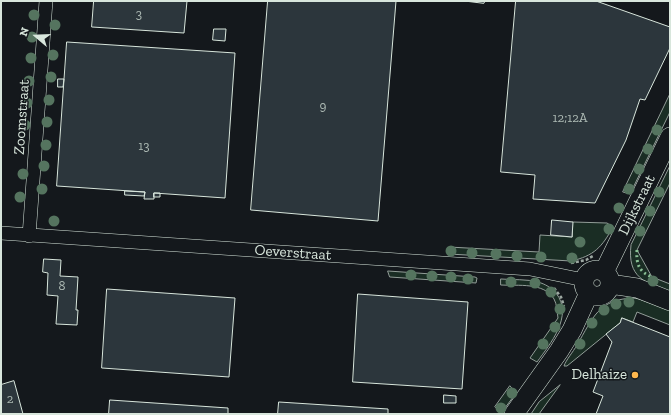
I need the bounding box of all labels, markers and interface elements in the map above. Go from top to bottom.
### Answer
house number: 3 [136,6,142,22]
north arrow [16,16,56,56]
text: N [17,26,32,38]
street label: Zoomstraat [10,79,34,155]
house number: 9 [320,98,326,114]
house number: 12;12A [553,110,587,126]
house number: 13 [138,138,150,154]
street label: Dijkstraat [615,172,659,238]
street label: Oeverstraat [254,241,332,265]
house number: 8 [59,278,65,294]
place label: Delhaize [572,366,627,384]
marker: Delhaize [630,370,640,380]
house number: 2 [7,391,13,407]

